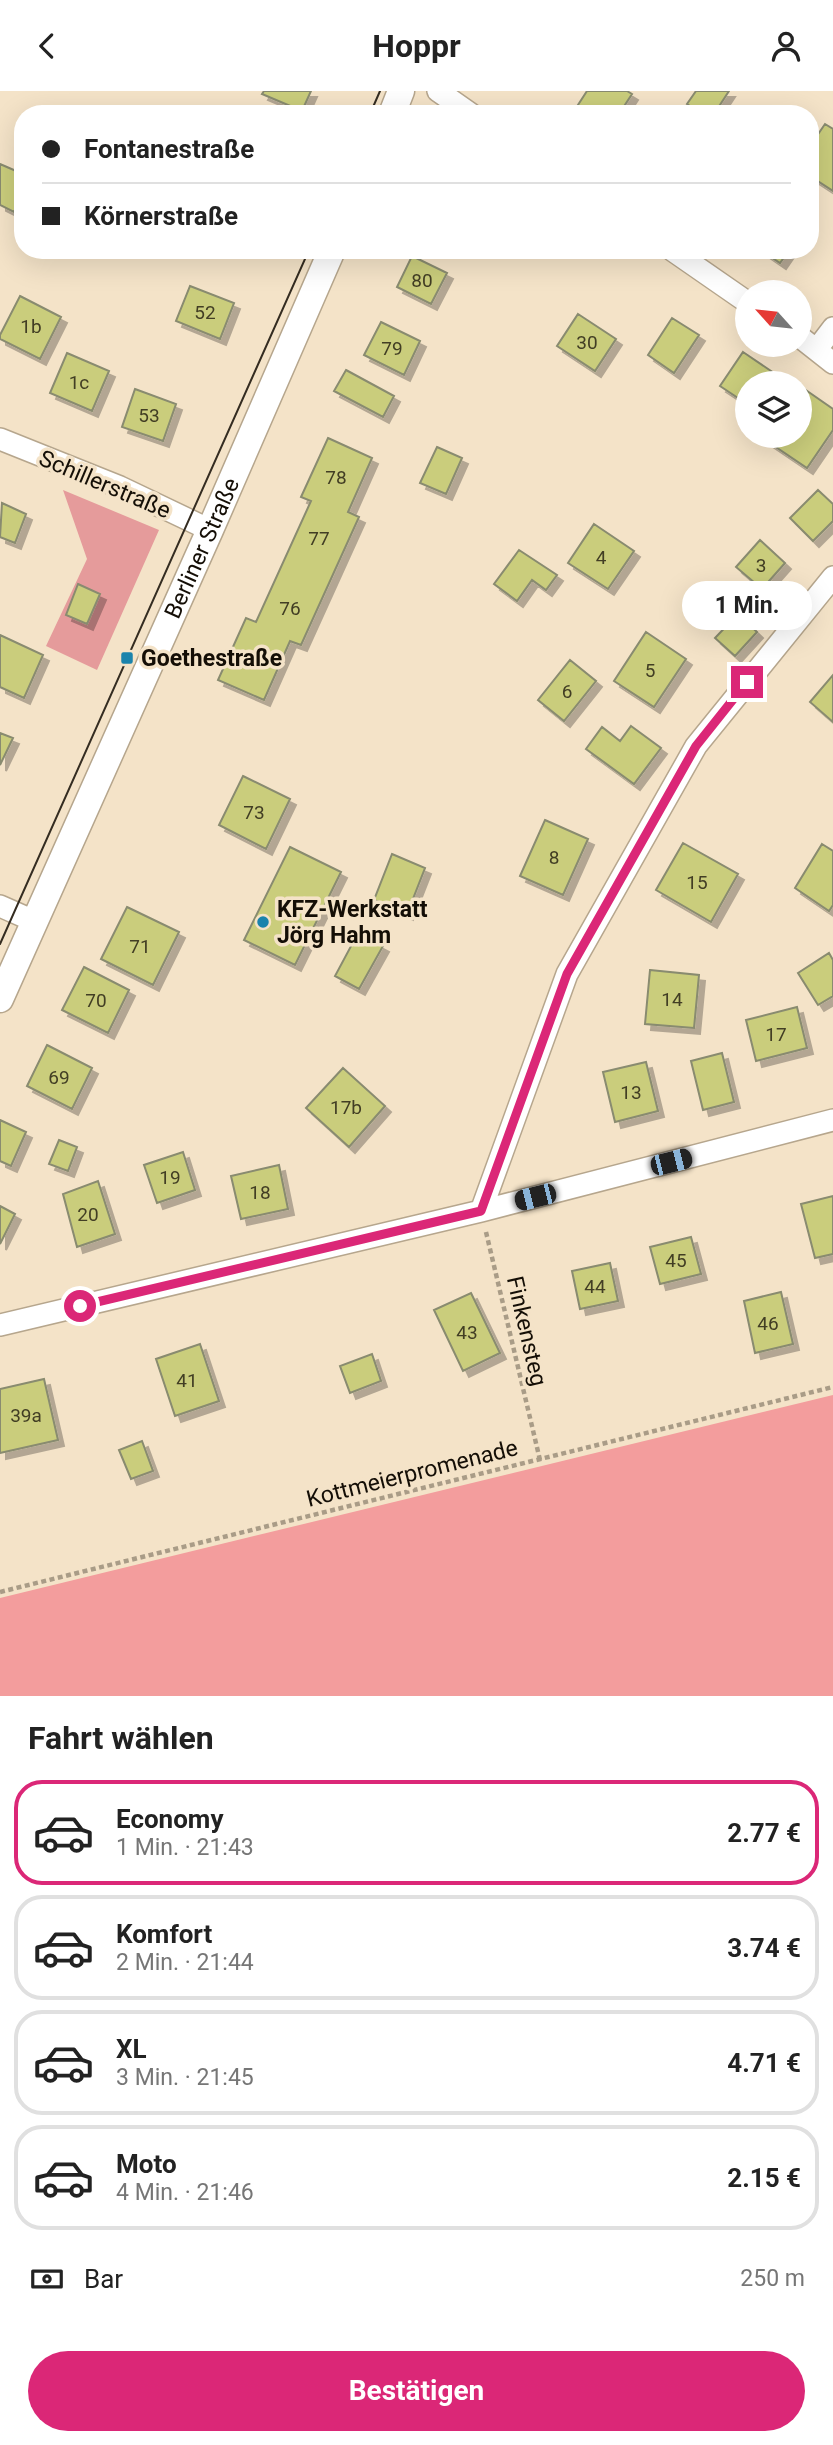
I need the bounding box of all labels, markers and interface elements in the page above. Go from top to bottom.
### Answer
icon: back [28,27,66,65]
text: Hoppr [372,27,461,65]
icon: person [767,27,805,65]
text: Fontanestraße [84,134,254,164]
text: Körnerstraße [84,201,238,231]
house number: 80 [411,269,433,292]
north arrow [735,280,812,357]
map controls [735,280,812,448]
house number: 52 [194,301,216,324]
house number: 1b [20,315,42,338]
house number: 30 [576,331,598,354]
house number: 79 [381,337,403,360]
house number: 1c [69,371,89,394]
button: layers [735,371,812,448]
house number: 53 [138,404,160,427]
street label: Schillerstraße [35,445,175,524]
house number: 78 [325,466,347,489]
street label: Berliner Straße [159,474,245,623]
house number: 77 [308,527,330,550]
house number: 4 [596,546,607,569]
house number: 3 [756,554,766,577]
callout: 1 Min. [682,581,812,629]
text: 1 Min. [715,592,779,619]
house number: 76 [279,597,301,620]
place label: Goethestraße [141,645,282,672]
marker: Goethestraße [119,650,135,666]
house number: 5 [645,659,655,682]
route end [731,666,763,698]
house number: 6 [562,680,572,703]
house number: 73 [243,801,265,824]
house number: 8 [549,846,559,869]
house number: 15 [686,871,708,894]
place label: KFZ-Werkstatt Jörg Hahm [277,896,428,949]
marker: KFZ-Werkstatt Jörg Hahm [255,914,271,930]
house number: 71 [129,935,151,958]
house number: 14 [661,988,683,1011]
house number: 70 [85,989,107,1012]
house number: 17 [765,1023,787,1046]
house number: 69 [48,1066,70,1089]
house number: 13 [620,1081,642,1104]
house number: 17b [330,1096,362,1119]
car [649,1147,694,1177]
house number: 19 [159,1166,181,1189]
house number: 18 [249,1181,271,1204]
car [513,1182,558,1212]
house number: 20 [77,1203,99,1226]
house number: 45 [665,1249,687,1272]
street label: Finkensteg [501,1274,552,1389]
house number: 44 [584,1275,606,1298]
route start [64,1290,96,1322]
house number: 46 [757,1312,779,1335]
house number: 43 [456,1321,478,1344]
house number: 41 [176,1369,198,1392]
house number: 39a [10,1404,42,1427]
street label: Kottmeierpromenade [304,1434,520,1513]
text: Fahrt wählen [28,1719,214,1757]
icon: car [32,1801,95,1864]
text: Economy [116,1804,223,1834]
text: 2.77 € [727,1818,801,1848]
text: 1 Min. · 21:43 [116,1834,254,1861]
icon: car [32,1916,95,1979]
text: Komfort [116,1919,212,1949]
text: 3.74 € [727,1933,801,1963]
text: 2 Min. · 21:44 [116,1949,254,1976]
icon: car [32,2031,95,2094]
text: XL [116,2034,147,2064]
text: 4.71 € [727,2048,801,2078]
text: 3 Min. · 21:45 [116,2064,254,2091]
icon: car [32,2146,95,2209]
text: Moto [116,2149,177,2179]
text: 2.15 € [727,2163,801,2193]
text: 4 Min. · 21:46 [116,2179,254,2206]
icon: cash [28,2260,66,2298]
text: Bar [84,2264,123,2294]
text: 250 m [740,2265,805,2292]
button: Bestätigen [28,2351,805,2431]

